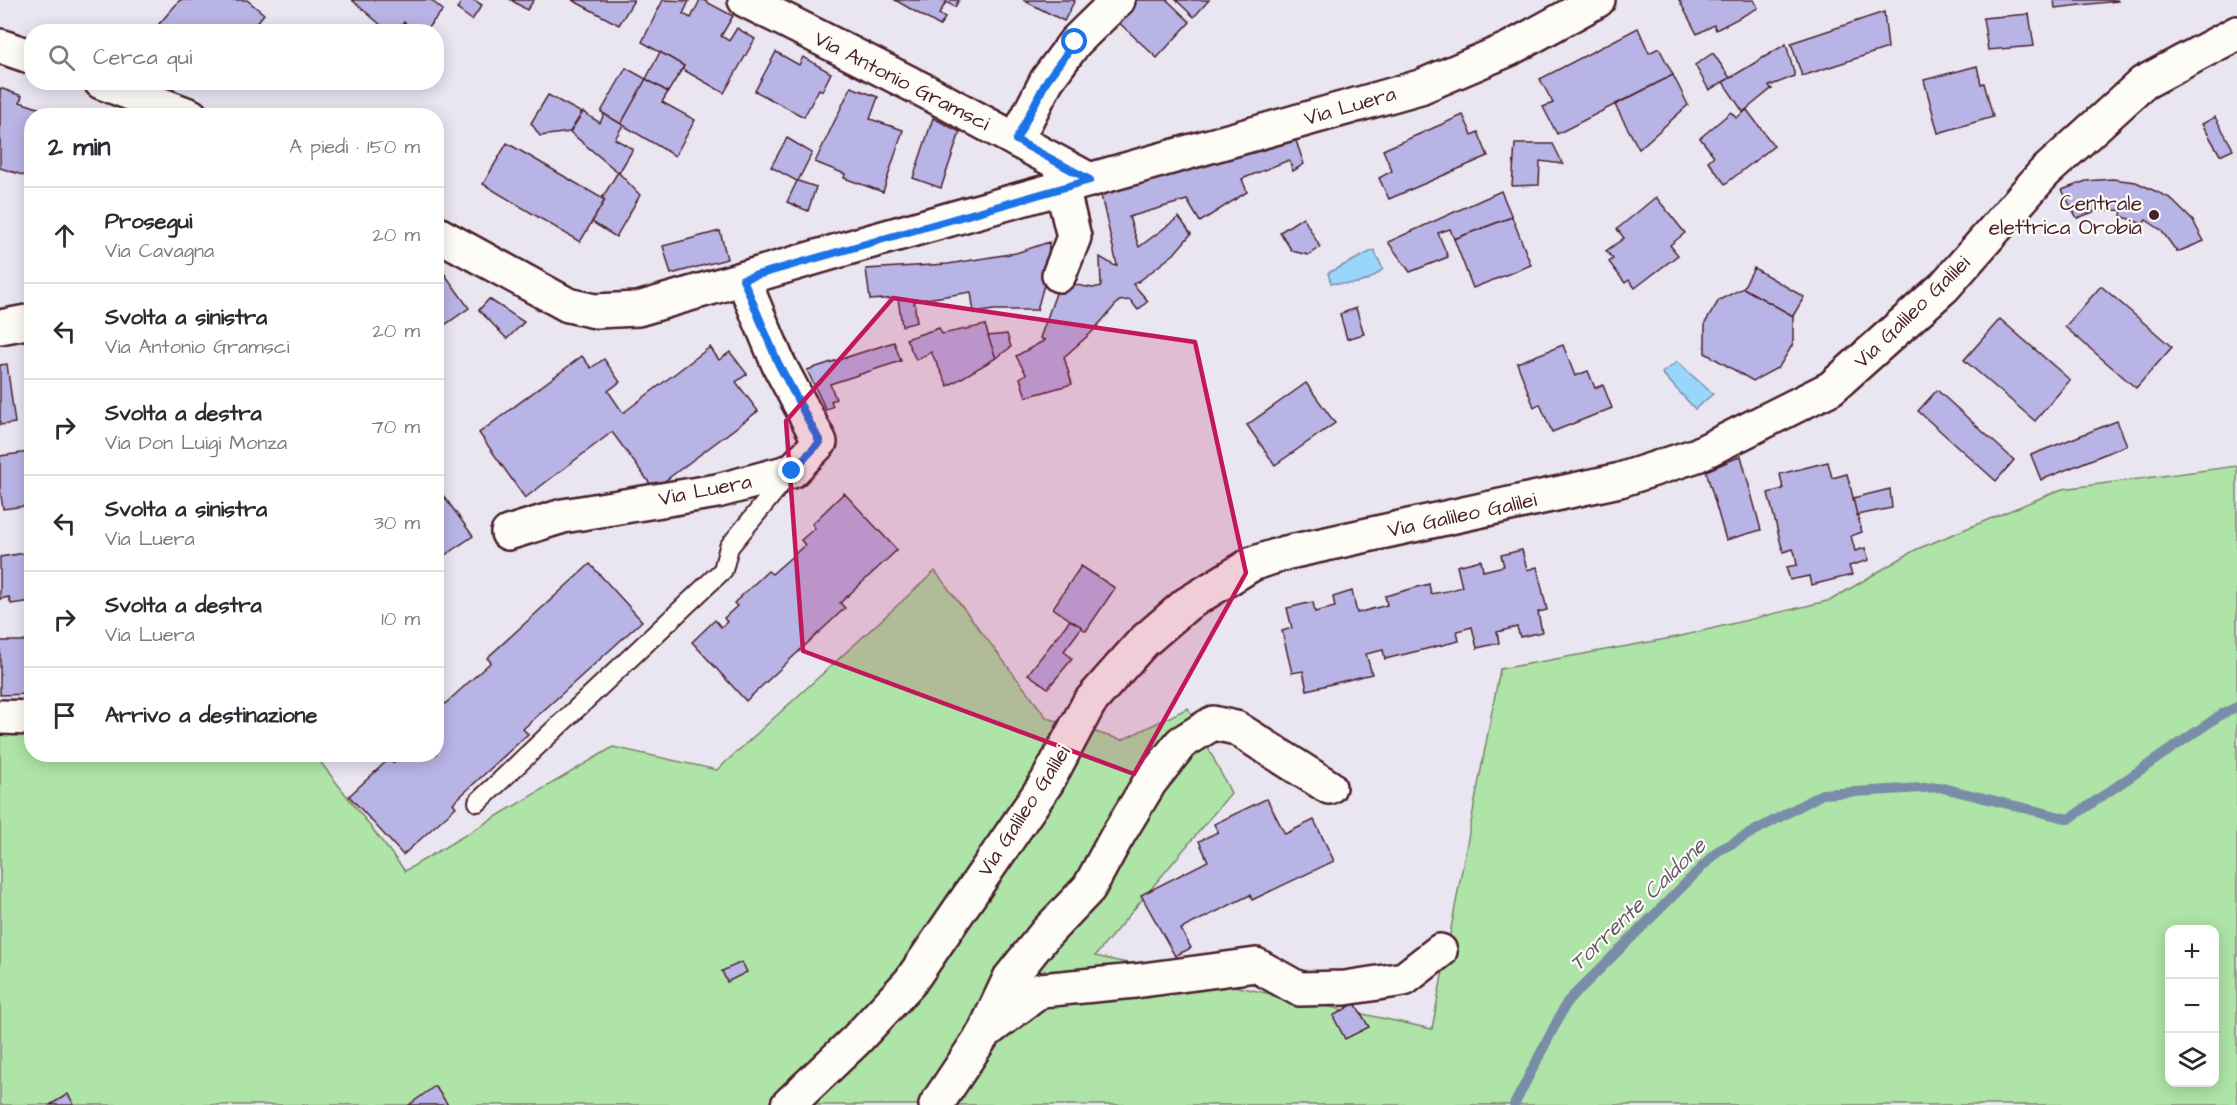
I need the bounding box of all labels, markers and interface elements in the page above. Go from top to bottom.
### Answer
search box [24,24,444,90]
street label: Via Antonio Gramsci [809,24,995,138]
route start [1061,28,1087,54]
icon: search [45,41,78,74]
text: Cerca qui [93,42,192,73]
street label: Via Luera [1301,79,1400,133]
text: 2 min [48,129,110,165]
text: A piedi · 150 m [289,133,420,161]
place label: Centrale elettrica Orobia [1989,189,2142,242]
text: Prosegui [105,206,192,237]
marker: Centrale elettrica Orobia [2147,208,2161,222]
icon: ahead [48,219,81,252]
text: 20 m [372,221,420,249]
text: Via Cavagna [105,237,214,265]
street label: Via Galileo Galilei [1847,249,1977,375]
text: Svolta a sinistra [105,302,267,333]
icon: left [48,315,81,348]
text: 20 m [372,317,420,345]
text: Via Antonio Gramsci [105,333,290,361]
text: Svolta a destra [105,398,262,429]
icon: right [48,411,81,444]
text: 70 m [372,413,420,441]
text: Via Don Luigi Monza [105,429,287,457]
route end [778,457,804,483]
street label: Via Luera [656,467,754,513]
street label: Via Galileo Galilei [1385,485,1539,545]
text: Svolta a sinistra [105,494,267,525]
icon: left [48,507,81,540]
text: 30 m [374,509,420,537]
text: Via Luera [105,525,195,553]
text: Svolta a destra [105,590,262,621]
icon: right [48,603,81,636]
text: 10 m [381,605,420,633]
text: Via Luera [105,621,195,649]
icon: arrive [48,699,81,732]
text: Arrivo a destinazione [105,700,317,731]
street label: Via Galileo Galilei [971,740,1077,882]
water label: Torrente Caldone [1563,831,1714,979]
map controls [2165,925,2219,1087]
button: + [2165,925,2219,979]
button: − [2165,979,2219,1033]
button: layers [2165,1033,2219,1087]

